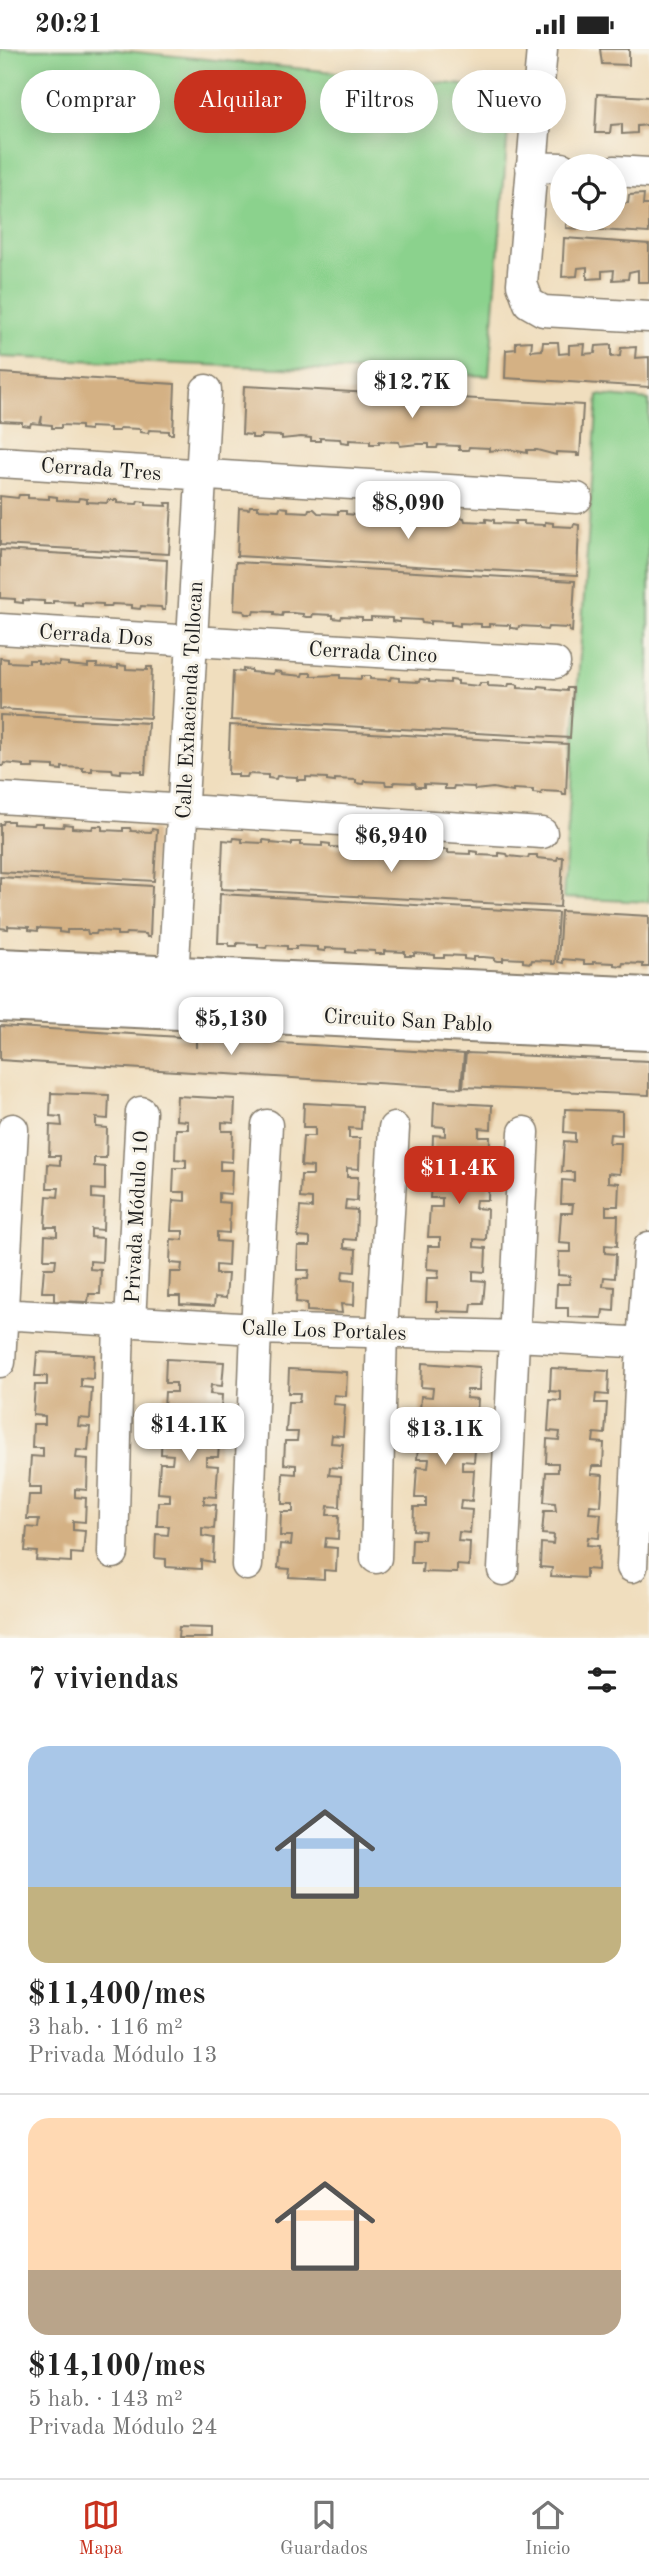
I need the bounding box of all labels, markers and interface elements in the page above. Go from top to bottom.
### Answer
text: 20:21 [35,12,103,38]
chip: Comprar [21,70,160,133]
chip: Alquilar [174,70,306,133]
chip: Filtros [320,70,438,133]
chip: Nuevo [452,70,566,133]
map controls [550,154,627,231]
button: locate [550,154,627,231]
pin: $12.7K [355,361,469,420]
text: $12.7K [373,371,451,394]
street label: Cerrada Tres [40,456,162,485]
pin: $8,090 [351,482,465,541]
text: $8,090 [371,492,445,515]
street label: Calle Exhacienda Tollocan [174,581,207,820]
street label: Cerrada Dos [38,622,154,651]
street label: Cerrada Cinco [308,640,438,667]
pin: $6,940 [334,815,448,874]
text: $6,940 [354,825,428,848]
pin: $5,130 [174,997,288,1057]
street label: Circuito San Pablo [323,1007,493,1036]
text: $5,130 [194,1008,268,1031]
street label: Privada Módulo 10 [122,1130,153,1304]
pin: $11.4K [402,1147,516,1206]
text: $11.4K [420,1157,498,1180]
street label: Calle Los Portales [241,1318,407,1345]
pin: $14.1K [132,1403,246,1463]
pin: $13.1K [388,1407,502,1467]
text: $14.1K [150,1414,228,1437]
text: $13.1K [406,1418,484,1441]
icon: filters [583,1661,621,1699]
text: 7 viviendas [28,1665,178,1695]
icon: home [262,1791,388,1917]
text: $11,400/mes [28,1980,205,2010]
text: 3 hab. · 116 m² [28,2016,183,2039]
text: Privada Módulo 13 [28,2044,218,2067]
icon: home [262,2163,388,2289]
text: $14,100/mes [28,2352,205,2382]
text: 5 hab. · 143 m² [28,2388,183,2411]
text: Privada Módulo 24 [28,2416,218,2439]
tab: Mapa [78,2496,123,2561]
tab: Guardados [280,2496,368,2561]
tab: Inicio [525,2496,571,2561]

